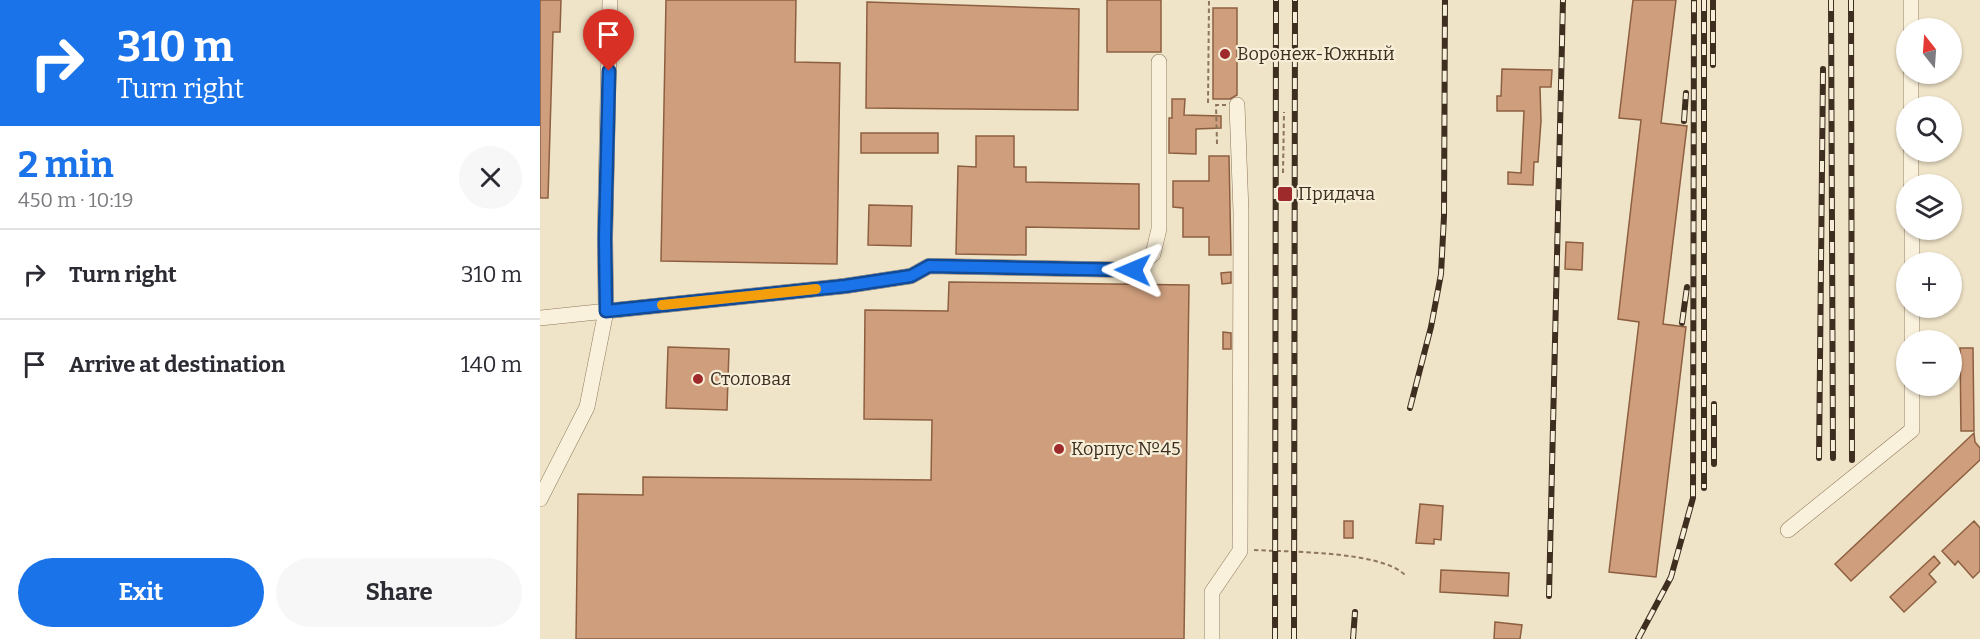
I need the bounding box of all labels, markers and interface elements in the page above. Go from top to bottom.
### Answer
pin [583,9,634,71]
icon: arrive [592,18,625,51]
north arrow [1896,18,1962,84]
map controls [1896,18,1962,396]
text: 310 m [117,22,234,72]
icon: right [18,24,96,102]
place label: Воронеж-Южный [1237,43,1395,65]
marker: Воронеж-Южный [1218,47,1232,61]
text: Turn right [117,73,244,105]
button: search [1896,96,1962,162]
text: 2 min [18,143,114,187]
button: close [459,146,522,209]
button: layers [1896,174,1962,240]
place label: Придача [1298,183,1375,205]
marker: Придача [1276,185,1294,203]
text: 450 m · 10:19 [18,188,133,212]
position arrow [1101,238,1165,302]
button: + [1896,252,1962,318]
icon: right [18,258,51,291]
text: Turn right [69,261,177,288]
text: 310 m [461,261,522,288]
button: − [1896,330,1962,396]
icon: arrive [18,348,51,381]
text: Arrive at destination [69,351,285,378]
text: 140 m [461,351,522,378]
place label: Столовая [710,368,791,390]
marker: Столовая [691,372,705,386]
place label: Корпус №45 [1071,438,1181,460]
marker: Корпус №45 [1052,442,1066,456]
button: Exit [18,558,264,627]
button: Share [276,558,522,627]

